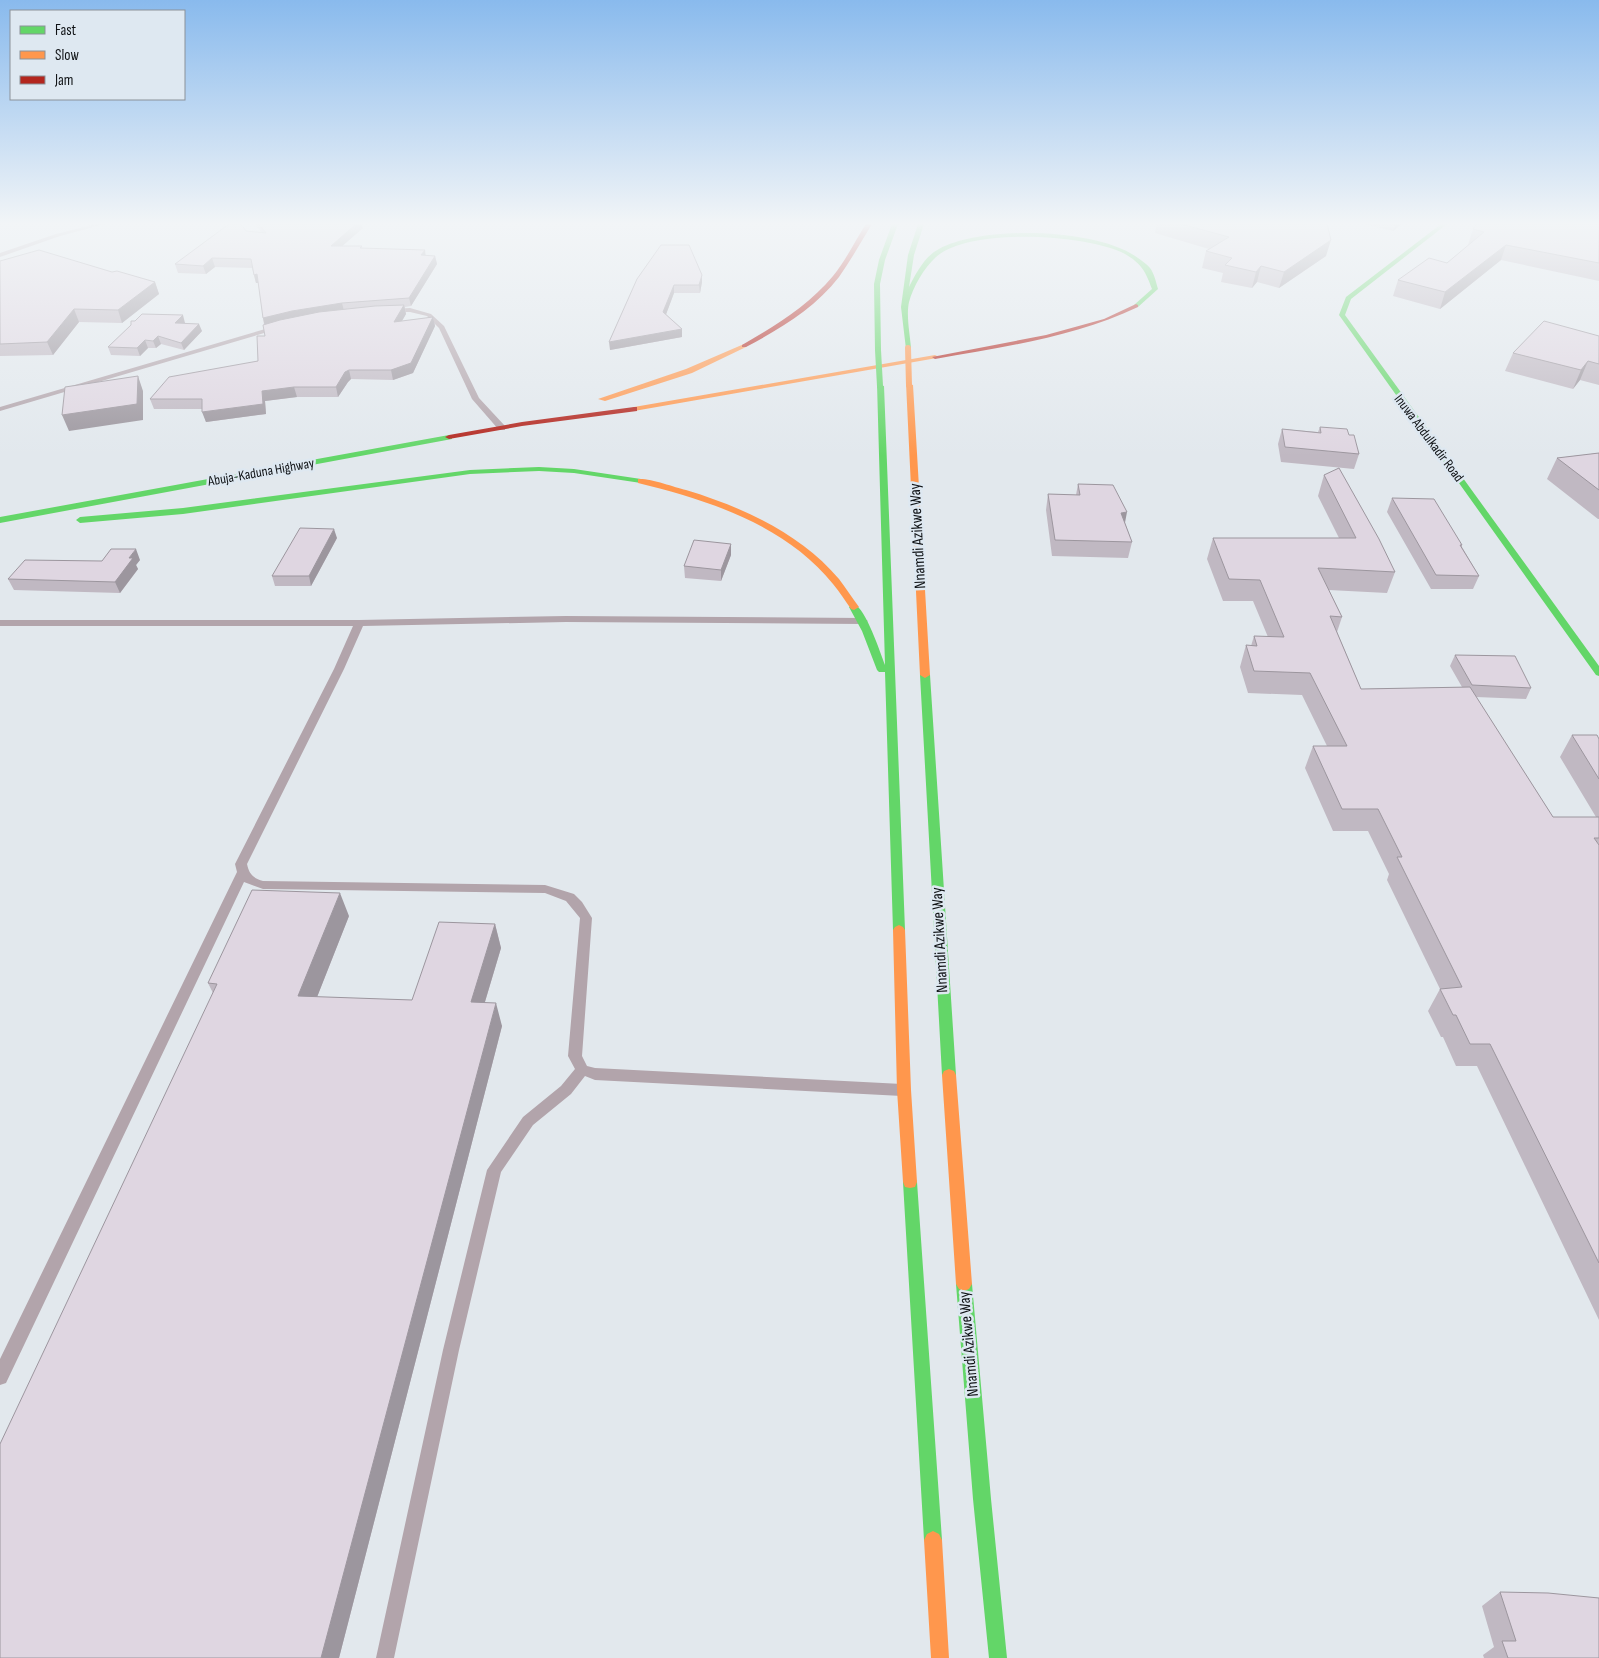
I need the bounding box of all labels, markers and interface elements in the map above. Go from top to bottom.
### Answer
legend [10,10,185,100]
text: Fast [55,21,77,40]
text: Slow [55,46,79,65]
text: Jam [54,71,73,90]
street label: Inuwa Abdulkadir Road [1391,391,1467,485]
street label: Abuja-Kaduna Highway [206,454,316,490]
street label: Nnamdi Azikwe Way [906,483,930,589]
street label: Nnamdi Azikwe Way [928,887,952,993]
street label: Nnamdi Azikwe Way [955,1291,983,1397]

